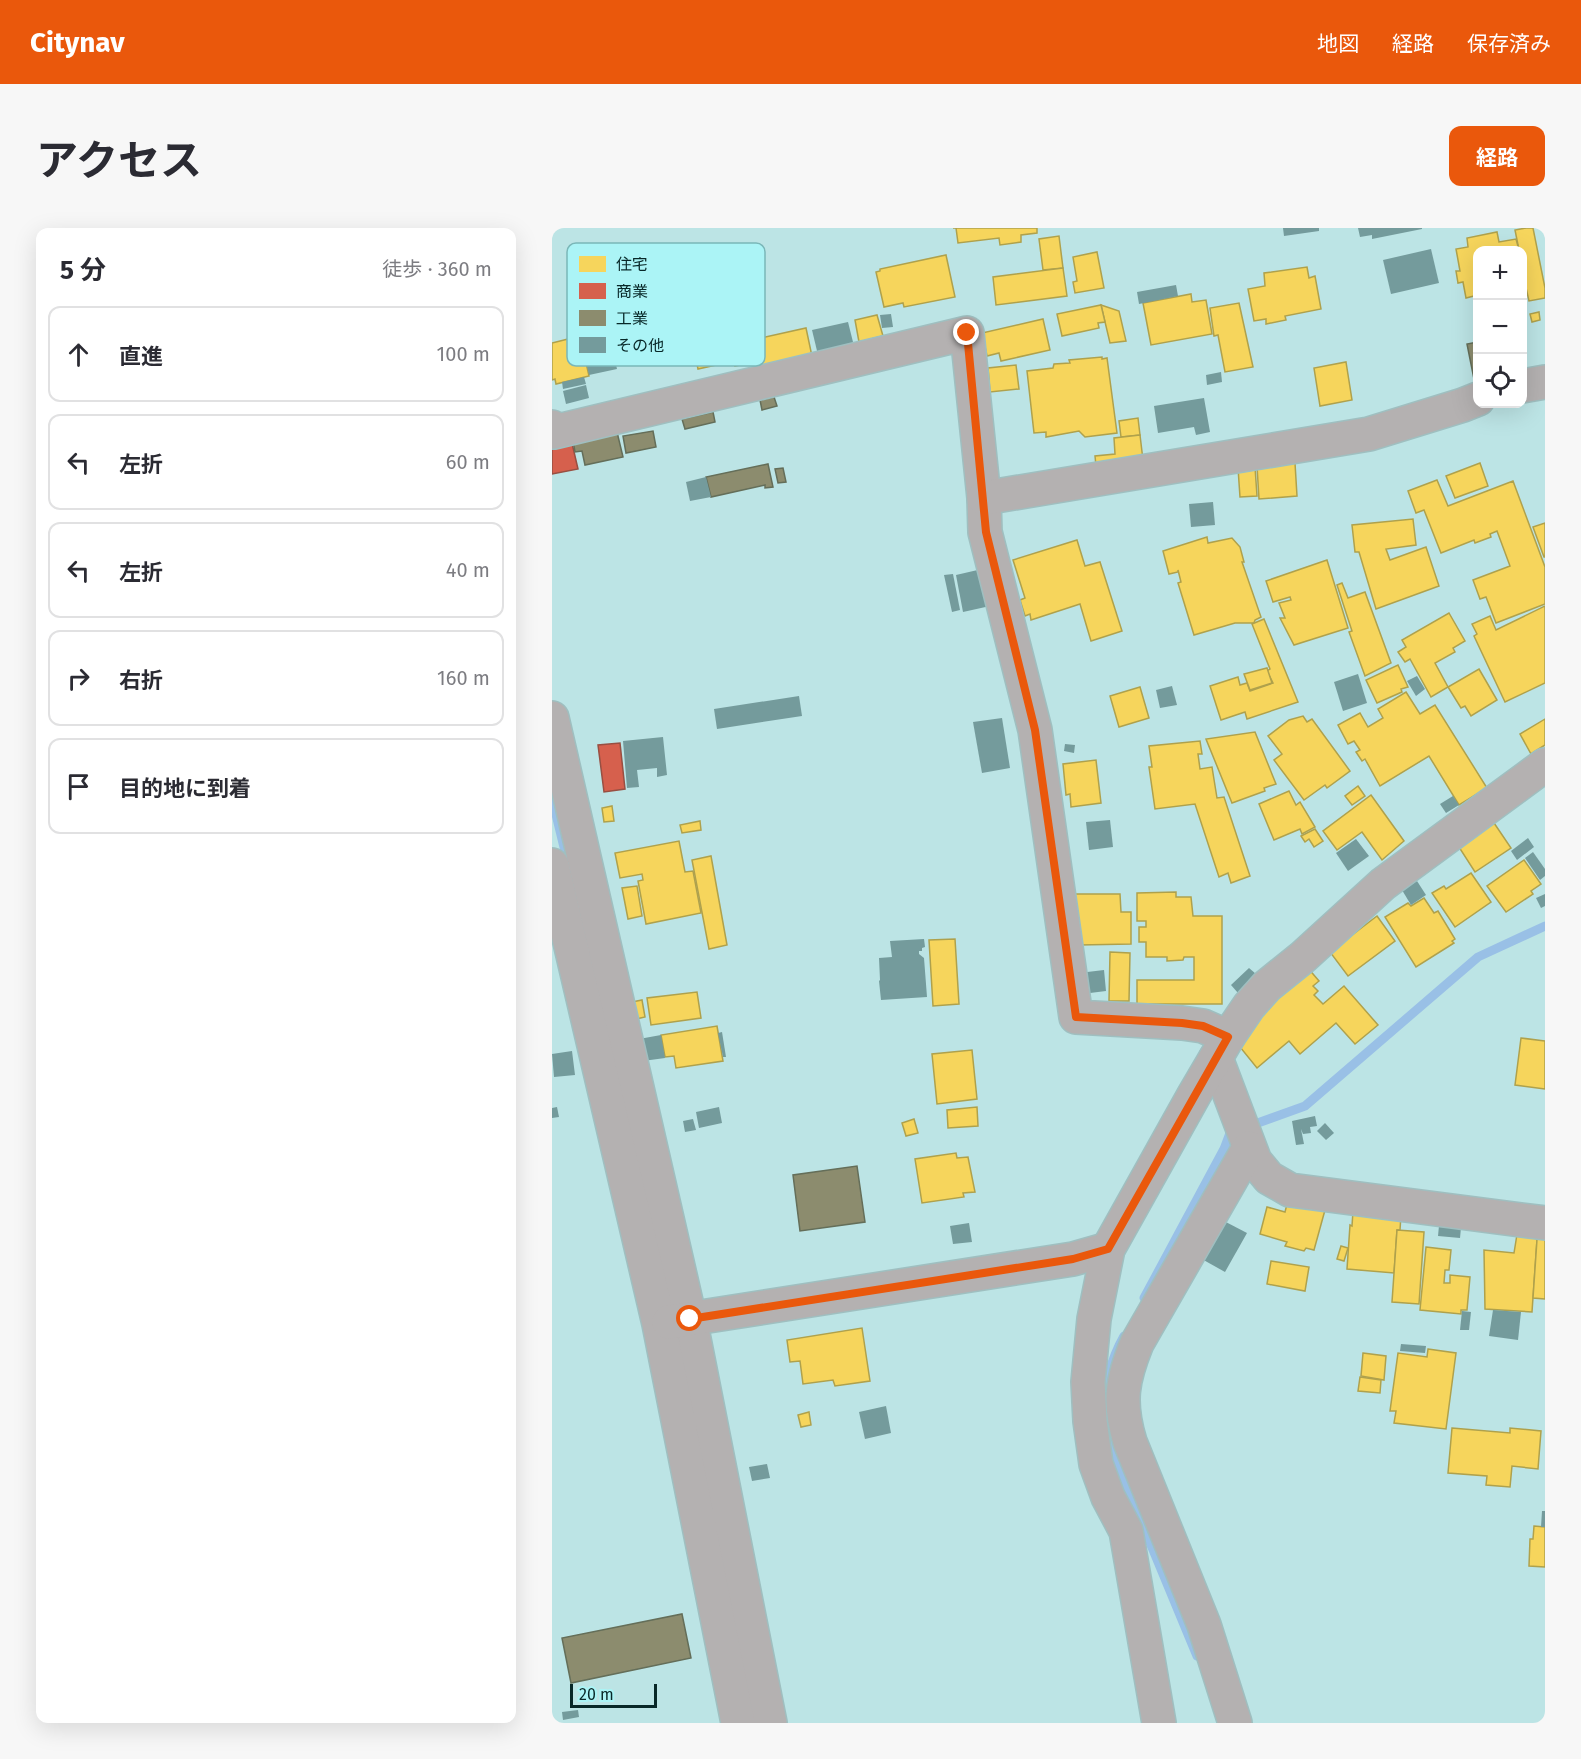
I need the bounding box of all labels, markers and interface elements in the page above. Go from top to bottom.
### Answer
text: Citynav [30,26,125,59]
text: 地図 [1317,31,1359,57]
text: 経路 [1392,31,1434,57]
text: 保存済み [1467,31,1551,57]
button: 経路 [1449,126,1545,186]
text: アクセス [36,136,202,186]
legend [567,243,765,366]
map controls [1473,246,1527,408]
button: + [1473,246,1527,300]
text: 5 分 [60,255,106,286]
text: 住宅 [616,255,648,274]
text: 徒歩 · 360 m [382,257,492,281]
text: 商業 [616,282,648,301]
button: − [1473,300,1527,354]
text: 工業 [616,309,648,328]
route end [953,319,979,345]
text: その他 [616,336,664,355]
icon: ahead [62,338,95,371]
text: 100 m [437,342,490,366]
text: 直進 [119,343,163,370]
button: locate [1473,354,1527,408]
icon: left [62,446,95,479]
text: 60 m [446,450,490,474]
text: 左折 [119,451,163,478]
icon: left [62,554,95,587]
text: 40 m [446,558,490,582]
text: 左折 [119,559,163,586]
icon: right [62,662,95,695]
text: 160 m [437,666,490,690]
text: 右折 [119,667,163,694]
icon: arrive [62,770,95,803]
text: 目的地に到着 [119,775,251,802]
route start [676,1305,702,1331]
scale bar [570,1681,657,1708]
text: 20 m [579,1685,614,1704]

